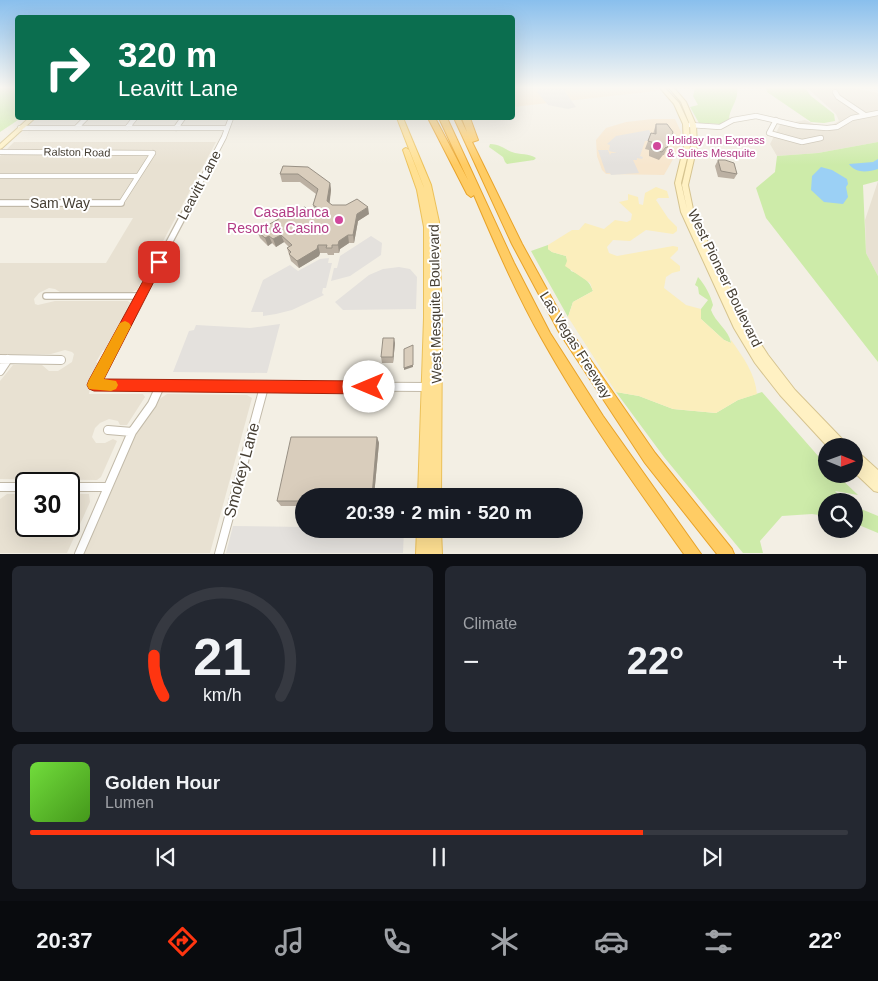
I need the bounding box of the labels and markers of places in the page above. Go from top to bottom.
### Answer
place label: Holiday Inn Express & Suites Mesquite [667,134,765,159]
marker: Holiday Inn Express & Suites Mesquite [651,140,663,152]
place label: CasaBlanca Resort & Casino [227,204,329,236]
marker: CasaBlanca Resort & Casino [333,214,345,226]
pin [138,241,180,283]

